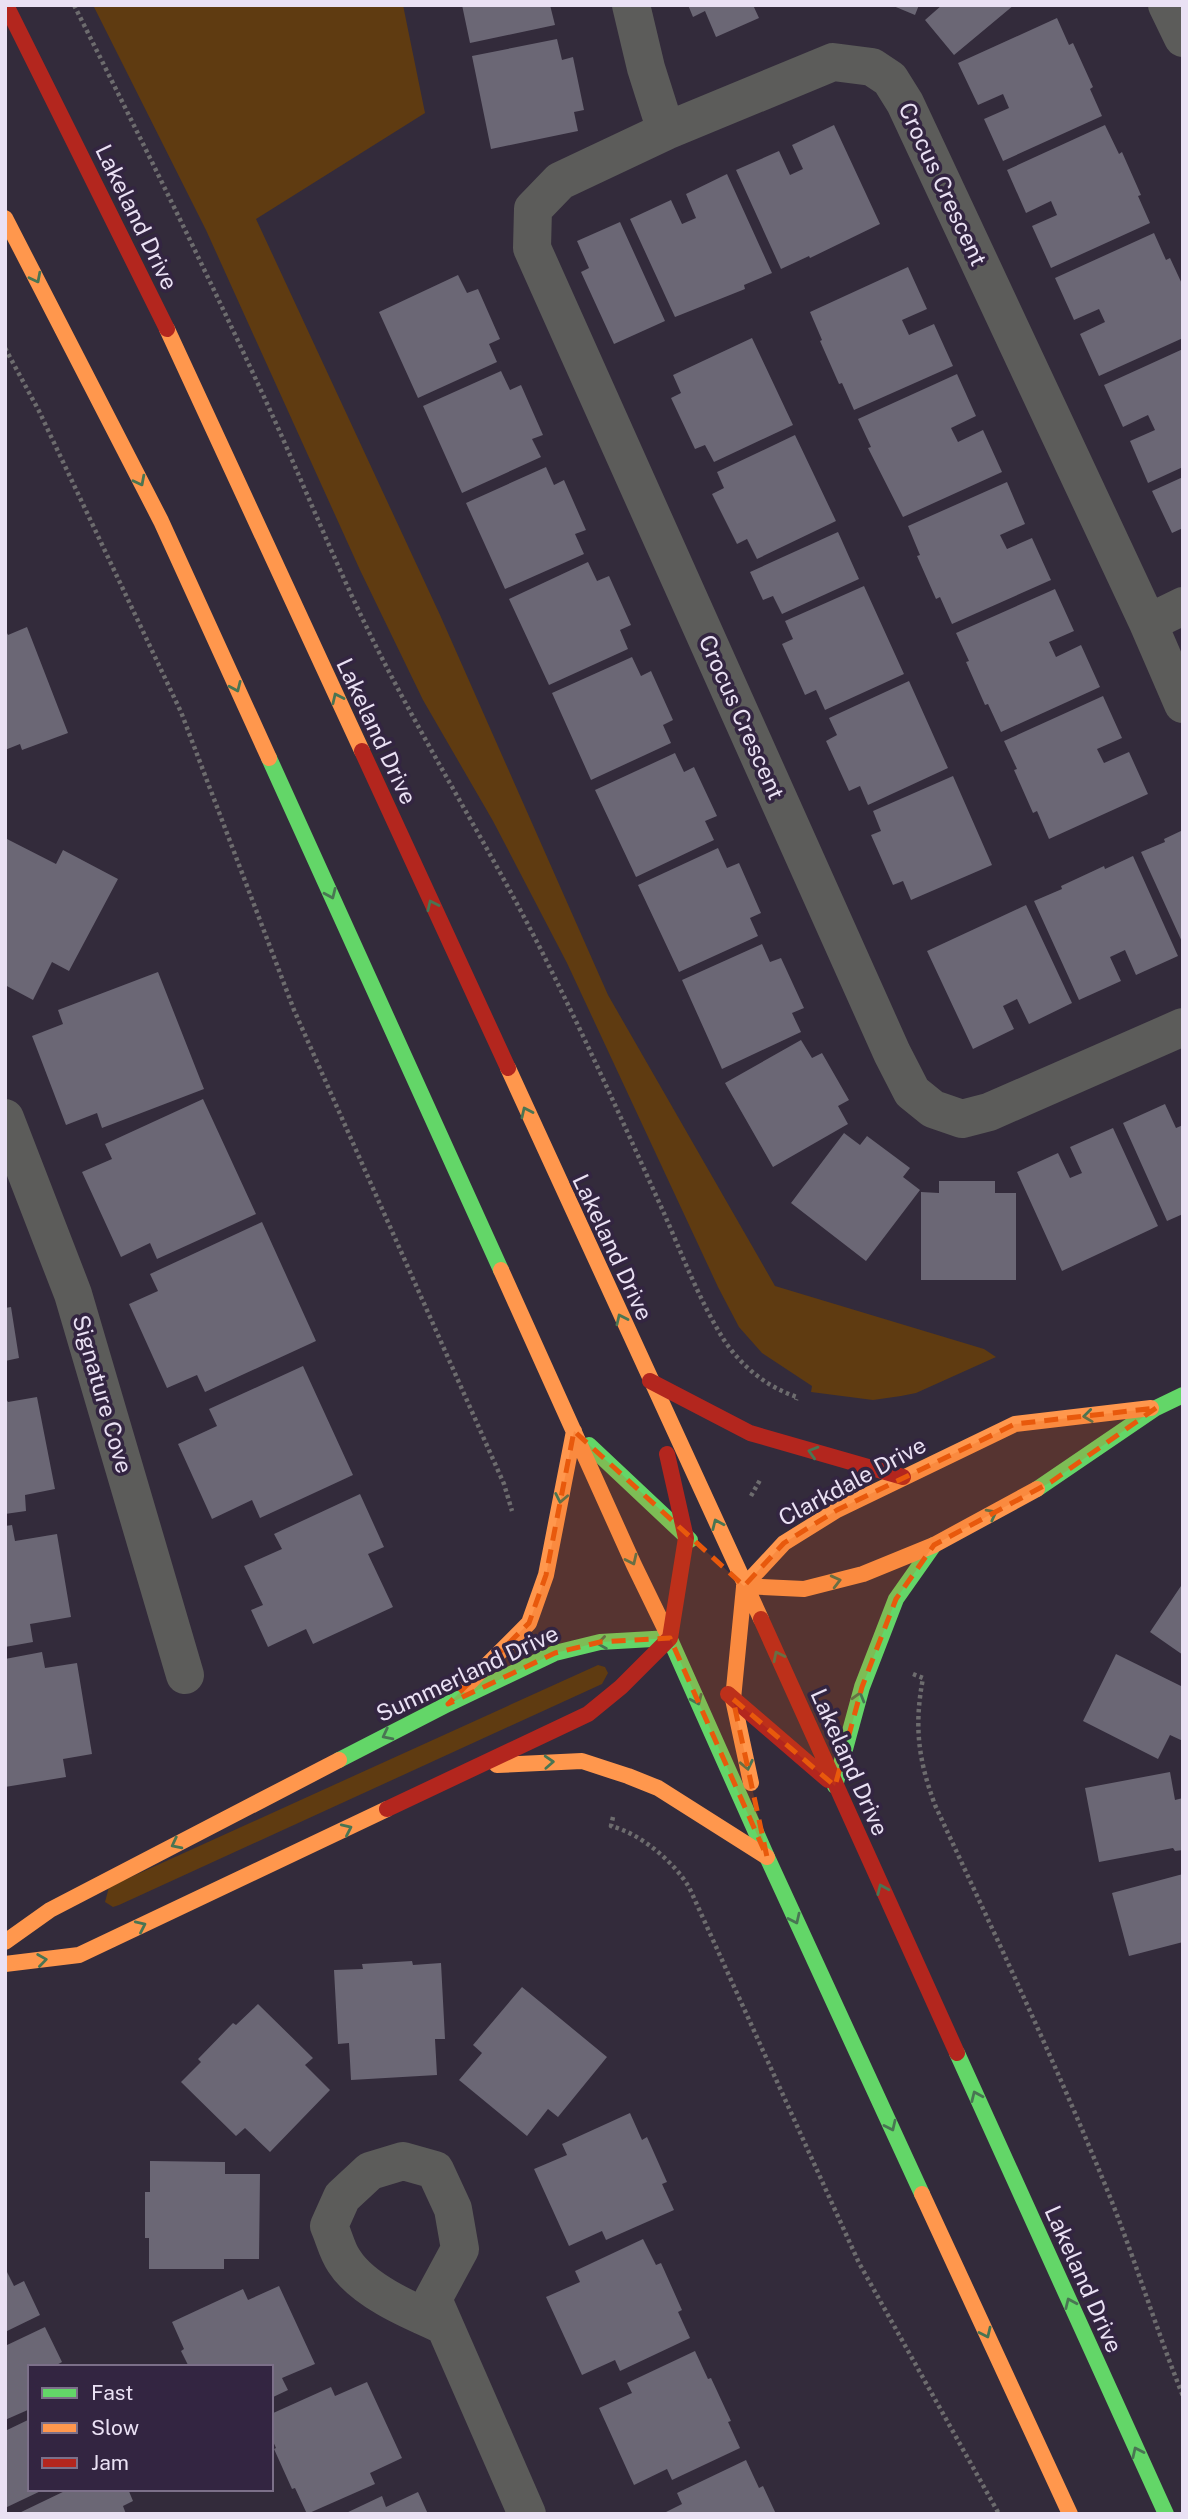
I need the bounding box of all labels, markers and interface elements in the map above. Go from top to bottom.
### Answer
street label: Crocus Crescent [893,98,993,270]
street label: Lakeland Drive [90,140,184,294]
one-way arrow [28,271,42,284]
one-way arrow [132,474,146,486]
street label: Crocus Crescent [694,631,790,803]
street label: Lakeland Drive [331,654,423,808]
one-way arrow [228,680,242,692]
one-way arrow [331,693,345,705]
one-way arrow [322,887,336,899]
one-way arrow [426,900,440,912]
one-way arrow [520,1107,534,1119]
street label: Lakeland Drive [567,1170,659,1324]
street label: Signature Cove [68,1312,138,1476]
one-way arrow [615,1314,629,1326]
one-way arrow [1082,1408,1094,1423]
street label: Clarkdale Drive [774,1431,930,1531]
one-way arrow [808,1445,820,1460]
one-way arrow [555,1492,570,1504]
one-way arrow [985,1508,998,1522]
one-way arrow [711,1518,725,1531]
one-way arrow [624,1553,638,1566]
one-way arrow [830,1575,842,1589]
street label: Summerland Drive [372,1619,562,1727]
one-way arrow [596,1635,608,1650]
one-way arrow [772,1651,786,1663]
street label: Lakeland Drive [805,1684,895,1840]
one-way arrow [851,1691,866,1703]
one-way arrow [689,1693,703,1706]
one-way arrow [382,1727,394,1741]
one-way arrow [543,1755,554,1770]
one-way arrow [739,1759,754,1771]
one-way arrow [340,1823,352,1837]
one-way arrow [171,1836,183,1850]
one-way arrow [876,1884,890,1896]
one-way arrow [787,1912,801,1925]
one-way arrow [134,1920,146,1934]
one-way arrow [36,1952,48,1967]
one-way arrow [970,2091,984,2103]
one-way arrow [882,2119,896,2131]
street label: Lakeland Drive [1039,2201,1129,2357]
one-way arrow [1064,2298,1078,2310]
one-way arrow [978,2325,992,2338]
legend [28,2365,273,2491]
text: Fast [91,2380,133,2405]
text: Slow [91,2415,139,2440]
one-way arrow [1131,2447,1145,2459]
text: Jam [91,2450,129,2475]

